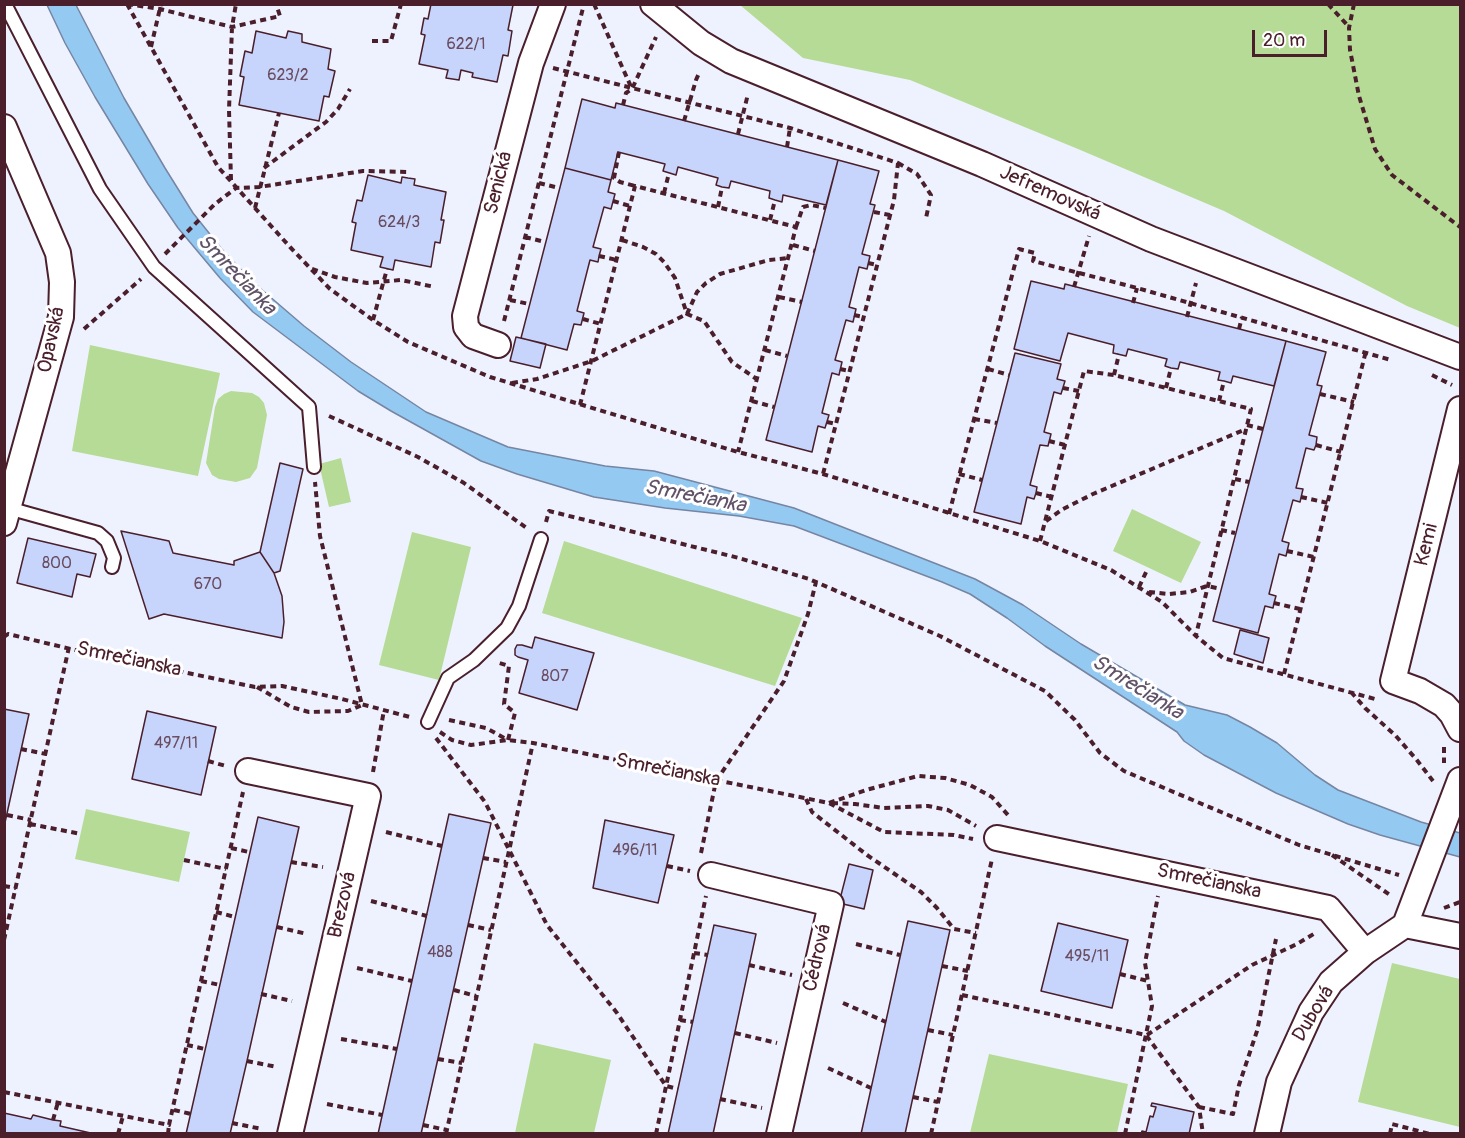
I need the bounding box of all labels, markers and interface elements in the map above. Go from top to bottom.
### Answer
scale bar [1255,18,1330,56]
text: 20 m [1263,29,1305,52]
house number: 622/1 [446,35,486,55]
house number: 623/2 [267,66,309,86]
street label: Senická [480,149,518,217]
street label: Jefremovská [996,161,1104,227]
house number: 624/3 [378,213,420,233]
water label: Smrečianka [191,229,281,321]
street label: Opavská [33,305,71,375]
water label: Smrečianka [642,475,748,519]
street label: Kemi [1410,521,1444,569]
house number: 800 [42,554,72,574]
house number: 670 [194,575,222,595]
street label: Smrečianska [75,637,183,683]
water label: Smrečianka [1087,650,1187,726]
house number: 807 [541,667,569,687]
house number: 497/11 [154,734,198,754]
street label: Smrečianska [614,749,722,793]
house number: 496/11 [612,841,658,861]
street label: Smrečianska [1155,859,1263,905]
street label: Brezová [324,869,362,941]
street label: Cédrová [799,922,837,994]
house number: 488 [427,943,453,963]
house number: 495/11 [1065,947,1109,967]
street label: Dubová [1288,982,1340,1046]

